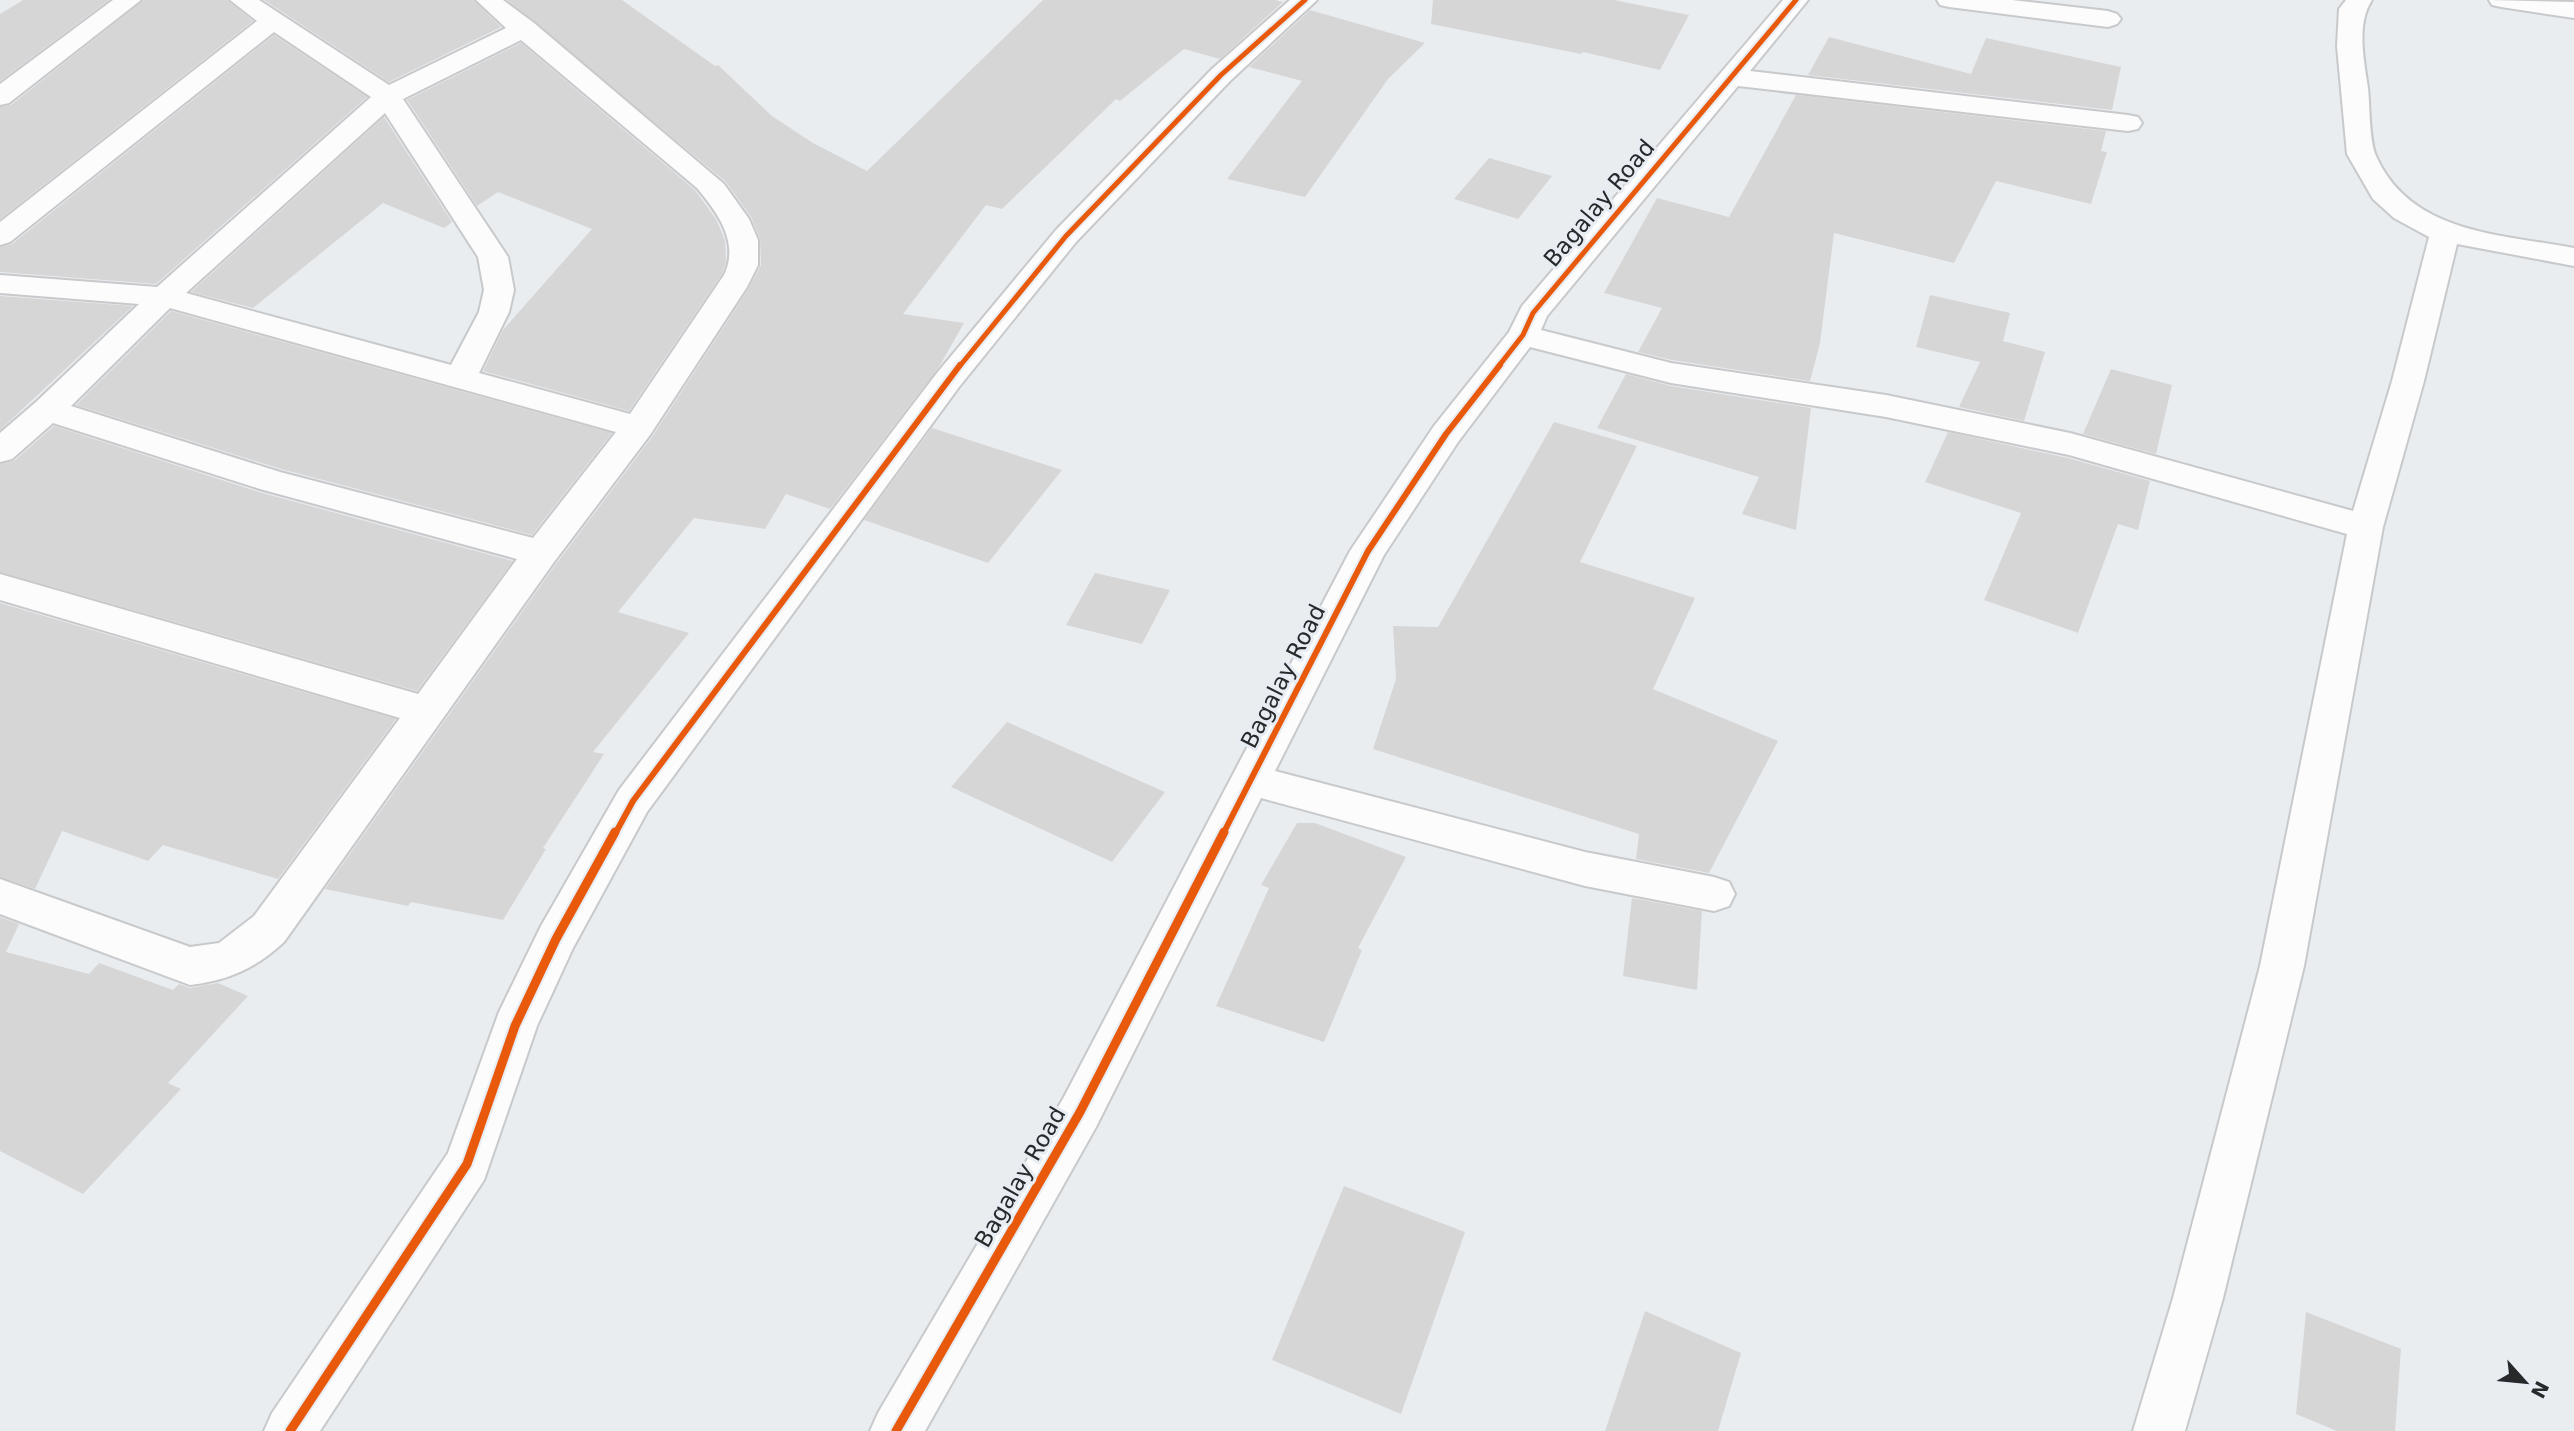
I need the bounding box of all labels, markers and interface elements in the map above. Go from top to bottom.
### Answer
street label: Bagalay Road [1538,134,1660,272]
street label: Bagalay Road [1236,600,1330,752]
street label: Bagalay Road [969,1102,1071,1252]
north arrow [2490,1347,2560,1417]
text: N [2527,1378,2554,1402]

